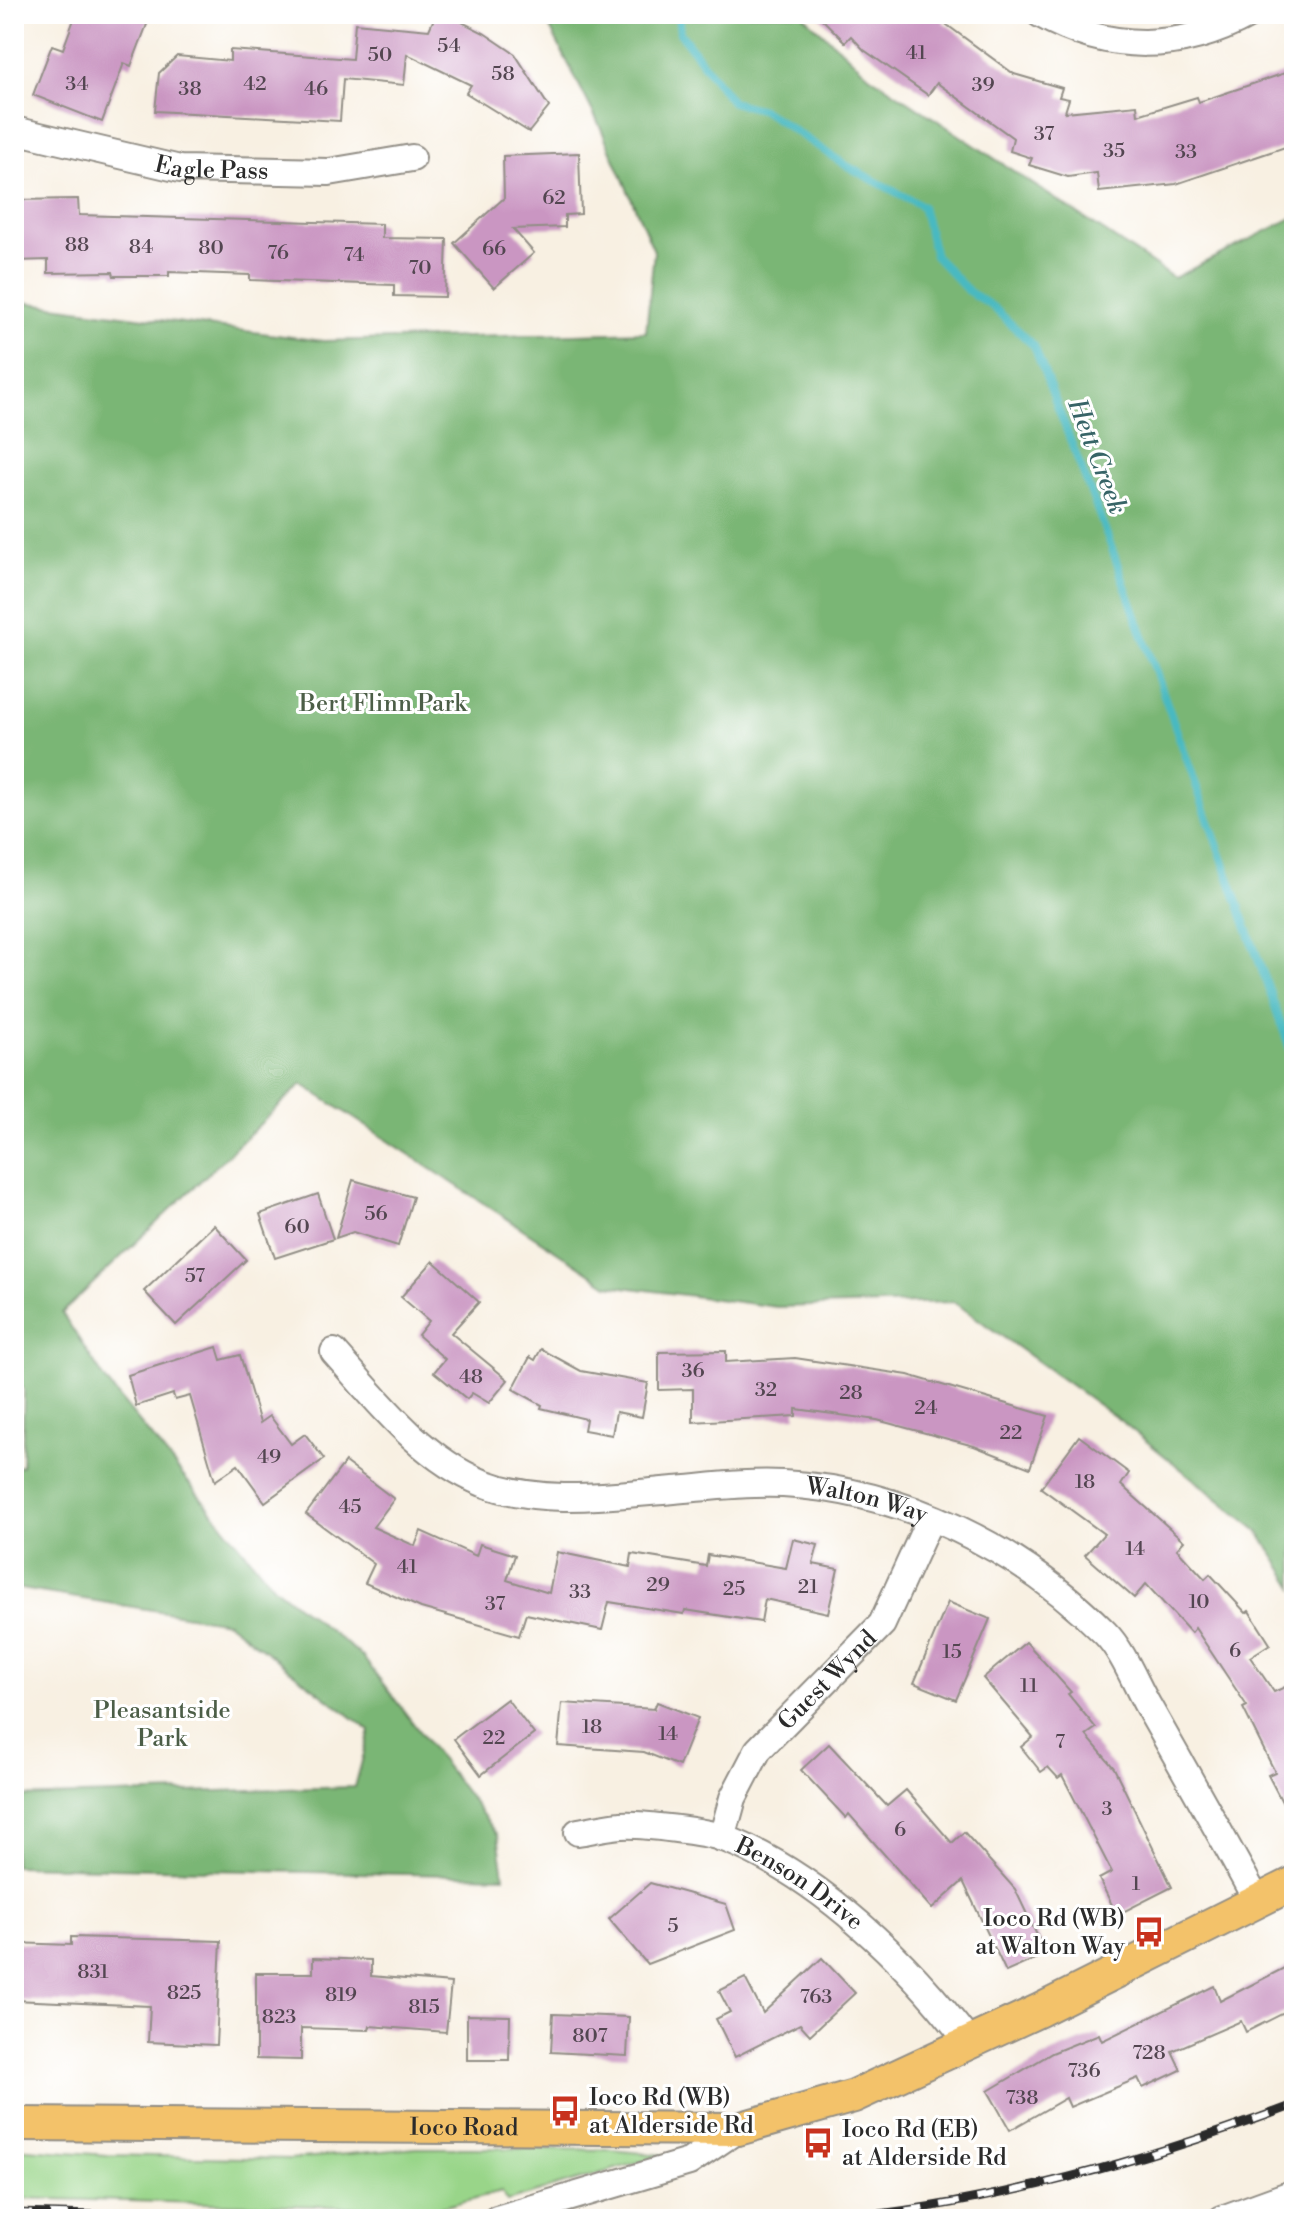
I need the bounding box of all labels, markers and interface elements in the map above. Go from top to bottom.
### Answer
house number: 54 [437,34,461,59]
house number: 41 [906,41,927,66]
house number: 50 [368,43,392,68]
house number: 58 [491,62,515,87]
house number: 34 [65,72,89,97]
house number: 42 [243,72,267,97]
house number: 39 [971,73,995,98]
house number: 38 [178,77,202,102]
house number: 46 [304,77,328,102]
house number: 37 [1034,122,1054,147]
house number: 35 [1103,139,1125,164]
house number: 33 [1175,140,1197,165]
street label: Eagle Pass [152,150,269,187]
house number: 62 [542,186,566,211]
house number: 88 [65,233,89,258]
house number: 84 [129,235,153,260]
house number: 80 [198,236,224,261]
house number: 66 [482,237,506,262]
house number: 76 [267,241,289,266]
house number: 74 [344,243,365,268]
house number: 70 [409,256,431,281]
water label: Hett Creek [1060,393,1134,519]
park label: Bert Flinn Park [298,689,468,719]
house number: 56 [364,1202,388,1227]
house number: 60 [284,1215,310,1240]
house number: 57 [185,1264,205,1289]
house number: 36 [681,1359,705,1384]
house number: 48 [459,1365,483,1390]
house number: 32 [755,1378,777,1403]
house number: 28 [839,1381,863,1406]
house number: 24 [914,1396,938,1421]
house number: 22 [1000,1421,1022,1446]
house number: 49 [257,1445,281,1470]
house number: 18 [1075,1470,1095,1495]
street label: Walton Way [803,1472,932,1531]
house number: 45 [339,1495,361,1520]
house number: 14 [1125,1537,1145,1562]
house number: 41 [397,1555,418,1580]
house number: 29 [646,1573,670,1598]
house number: 21 [798,1575,819,1600]
house number: 25 [723,1577,745,1602]
house number: 33 [569,1580,591,1605]
house number: 10 [1188,1590,1210,1615]
house number: 37 [485,1592,505,1617]
street label: Guest Wynd [772,1624,884,1737]
house number: 6 [1229,1639,1241,1664]
house number: 15 [942,1640,962,1665]
house number: 11 [1020,1674,1038,1699]
park label: Pleasantside Park [93,1696,231,1754]
house number: 18 [582,1715,602,1740]
house number: 14 [658,1722,678,1747]
house number: 22 [483,1726,505,1751]
house number: 7 [1055,1730,1065,1755]
house number: 3 [1101,1797,1113,1822]
house number: 6 [894,1818,906,1843]
street label: Benson Drive [730,1830,869,1937]
house number: 1 [1132,1872,1141,1897]
place label: Ioco Rd (WB) at Walton Way [975,1904,1125,1962]
house number: 5 [667,1914,679,1939]
bus stop icon: Ioco Rd (WB) at Walton Way [1132,1915,1166,1949]
house number: 831 [77,1960,109,1985]
house number: 825 [167,1981,201,2006]
house number: 819 [325,1983,357,2008]
house number: 763 [800,1985,832,2010]
house number: 815 [408,1995,440,2020]
house number: 823 [262,2005,296,2030]
house number: 807 [572,2024,608,2049]
house number: 728 [1132,2041,1166,2066]
house number: 736 [1067,2059,1101,2084]
place label: Ioco Rd (WB) at Alderside Rd [589,2083,754,2141]
house number: 738 [1005,2086,1039,2111]
bus stop icon: Ioco Rd (WB) at Alderside Rd [548,2094,582,2128]
street label: Ioco Road [409,2113,519,2143]
place label: Ioco Rd (EB) at Alderside Rd [842,2115,1007,2173]
bus stop icon: Ioco Rd (EB) at Alderside Rd [801,2126,835,2160]

